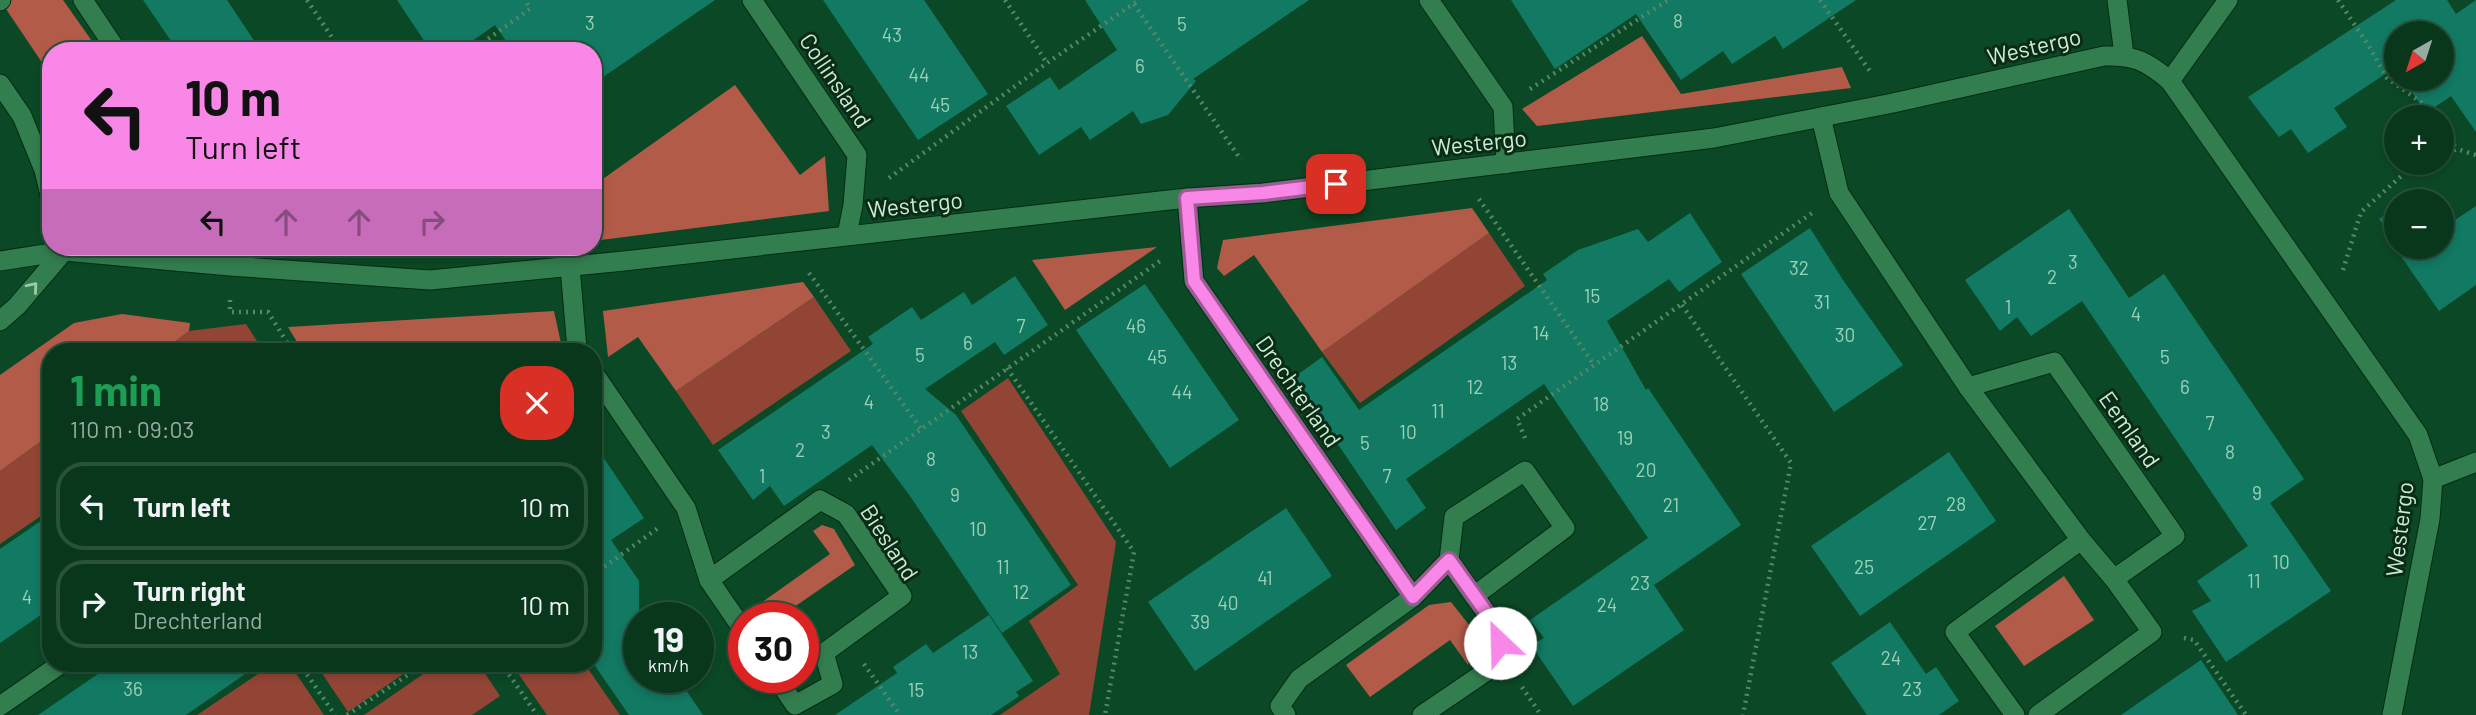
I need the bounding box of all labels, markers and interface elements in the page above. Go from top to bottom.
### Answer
house number: 8 [1673,9,1683,32]
house number: 3 [585,11,595,34]
house number: 5 [1177,12,1187,35]
north arrow [2384,21,2454,91]
map controls [2384,21,2454,259]
street label: Westergo [1984,22,2084,70]
house number: 43 [882,23,902,46]
street label: Collinsland [794,27,878,133]
house number: 6 [1135,54,1145,77]
house number: 44 [909,63,929,86]
text: 10 m [185,67,281,126]
icon: left [70,70,161,161]
house number: 45 [930,93,950,116]
button: + [2384,105,2454,175]
street label: Westergo [1430,123,1528,161]
text: Turn left [185,127,302,165]
pin [1306,154,1366,214]
icon: arrive [1317,165,1355,203]
street label: Westergo [866,185,964,223]
button: − [2384,189,2454,259]
icon: left [194,203,232,241]
icon: ahead [267,203,305,241]
icon: ahead [340,203,378,241]
icon: right [413,203,451,241]
house number: 3 [2068,250,2078,273]
house number: 32 [1789,256,1809,279]
house number: 2 [2047,265,2057,288]
one-way arrow [25,282,37,295]
house number: 15 [1584,284,1600,307]
house number: 31 [1814,290,1830,313]
house number: 1 [2005,295,2011,318]
house number: 4 [2131,302,2141,325]
house number: 7 [1017,314,1026,337]
house number: 46 [1126,314,1146,337]
house number: 14 [1532,321,1550,344]
house number: 30 [1835,323,1855,346]
street label: Drechterland [1250,330,1348,452]
house number: 6 [963,331,973,354]
house number: 5 [915,343,925,366]
house number: 45 [1147,345,1167,368]
house number: 5 [2160,345,2170,368]
house number: 13 [1501,351,1517,374]
text: 1 min [70,364,162,414]
button: close [500,366,574,440]
house number: 12 [1467,375,1483,398]
house number: 6 [2180,375,2190,398]
house number: 44 [1172,380,1192,403]
street label: Eemland [2094,385,2166,473]
house number: 4 [864,390,874,413]
house number: 18 [1593,392,1609,415]
house number: 11 [1431,399,1445,422]
house number: 7 [2206,411,2215,434]
text: 110 m · 09:03 [70,415,194,443]
house number: 3 [821,420,831,443]
house number: 10 [1399,420,1417,443]
house number: 19 [1617,426,1633,449]
house number: 5 [1360,431,1370,454]
house number: 2 [795,438,805,461]
house number: 8 [2225,440,2235,463]
house number: 8 [926,447,936,470]
house number: 20 [1636,458,1656,481]
house number: 1 [759,464,765,487]
house number: 7 [1383,464,1392,487]
street label: Westergo [2379,480,2419,578]
house number: 9 [2252,481,2262,504]
house number: 9 [950,483,960,506]
icon: left [74,487,112,525]
text: Turn left [133,491,231,522]
text: 10 m [520,491,570,522]
house number: 28 [1946,492,1966,515]
house number: 21 [1663,493,1679,516]
street label: Biesland [855,499,925,585]
house number: 27 [1917,511,1937,534]
house number: 10 [969,517,987,540]
house number: 10 [2272,550,2290,573]
house number: 11 [996,555,1010,578]
house number: 25 [1854,555,1874,578]
house number: 41 [1257,566,1273,589]
house number: 11 [2247,569,2261,592]
house number: 23 [1630,571,1650,594]
text: Turn right [133,575,246,606]
house number: 12 [1013,580,1029,603]
house number: 4 [22,585,32,608]
icon: right [74,585,112,623]
text: 10 m [520,589,570,620]
house number: 40 [1217,591,1239,614]
house number: 24 [1597,593,1617,616]
speed limit sign: 30 [728,602,819,693]
text: Drechterland [133,606,263,634]
position arrow [1463,606,1537,680]
house number: 39 [1190,610,1210,633]
text: 19 [653,617,684,659]
house number: 13 [962,640,978,663]
house number: 24 [1881,646,1901,669]
text: km/h [648,654,689,676]
house number: 36 [123,677,143,700]
house number: 23 [1902,677,1922,700]
house number: 15 [908,678,924,701]

